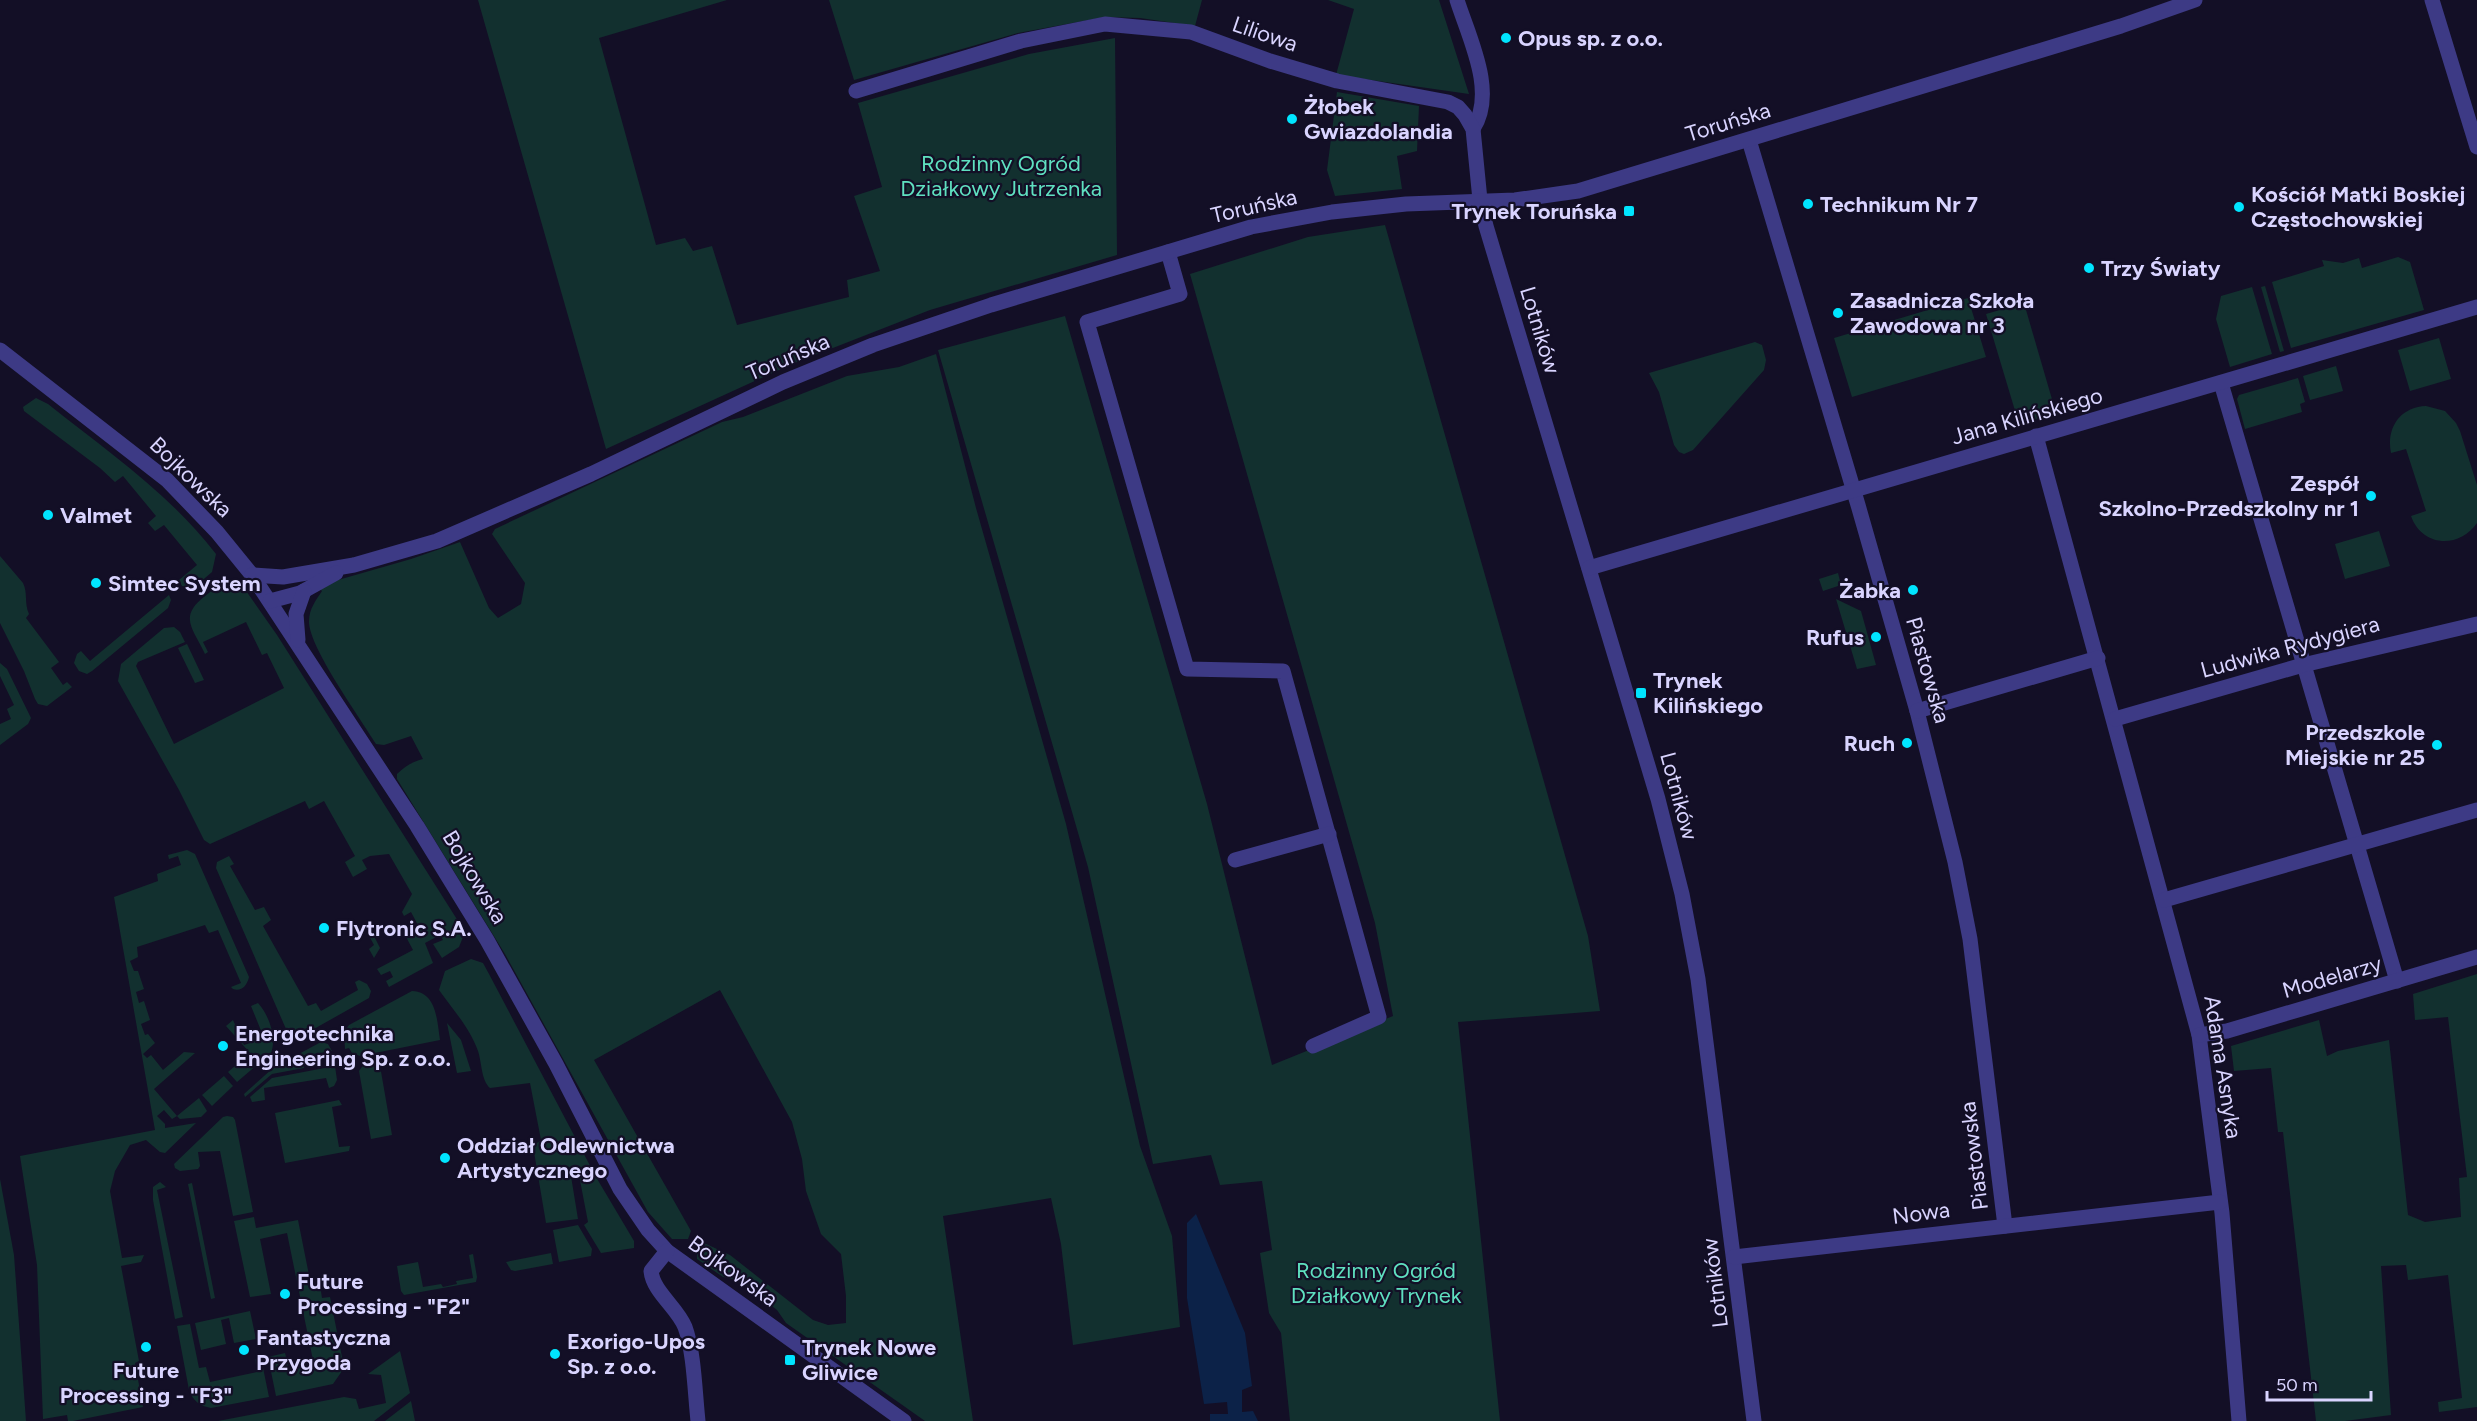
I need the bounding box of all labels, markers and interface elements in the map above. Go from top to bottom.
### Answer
street label: Liliowa [1229,10,1301,58]
place label: Opus sp. z o.o. [1518,25,1663,52]
marker: Opus sp. z o.o. [1499,31,1513,45]
place label: Żłobek Gwiazdolandia [1304,93,1453,145]
street label: Toruńska [1682,96,1774,148]
marker: Żłobek Gwiazdolandia [1285,112,1299,126]
park label: Rodzinny Ogród Działkowy Jutrzenka [900,150,1102,202]
place label: Kościół Matki Boskiej Częstochowskiej [2251,181,2465,233]
street label: Toruńska [1208,183,1300,229]
place label: Technikum Nr 7 [1820,191,1978,218]
marker: Technikum Nr 7 [1801,197,1815,211]
place label: Trynek Toruńska [1451,198,1617,225]
marker: Kościół Matki Boskiej Częstochowskiej [2232,200,2246,214]
marker: Trynek Toruńska [1622,204,1636,218]
place label: Trzy Światy [2101,255,2221,282]
marker: Trzy Światy [2082,261,2096,275]
street label: Lotników [1514,283,1566,378]
place label: Zasadnicza Szkoła Zawodowa nr 3 [1850,287,2034,339]
marker: Zasadnicza Szkoła Zawodowa nr 3 [1831,306,1845,320]
street label: Toruńska [742,327,834,387]
street label: Jana Kilińskiego [1948,382,2106,450]
street label: Bojkowska [144,431,238,523]
place label: Zespół Szkolno-Przedszkolny nr 1 [2098,470,2360,522]
marker: Zespół Szkolno-Przedszkolny nr 1 [2364,489,2378,503]
place label: Valmet [60,502,133,529]
marker: Valmet [41,508,55,522]
place label: Simtec System [108,570,261,597]
marker: Simtec System [89,576,103,590]
place label: Żabka [1839,577,1901,604]
marker: Żabka [1906,583,1920,597]
street label: Ludwika Rydygiera [2198,610,2382,684]
street label: Piastowska [1900,614,1956,726]
place label: Rufus [1806,624,1864,651]
marker: Rufus [1869,630,1883,644]
place label: Trynek Kilińskiego [1653,667,1763,719]
marker: Trynek Kilińskiego [1634,686,1648,700]
place label: Przedszkole Miejskie nr 25 [2285,719,2425,771]
place label: Ruch [1844,730,1895,757]
marker: Ruch [1900,736,1914,750]
marker: Przedszkole Miejskie nr 25 [2430,738,2444,752]
street label: Lotników [1654,749,1704,844]
street label: Bojkowska [437,825,513,929]
place label: Flytronic S.A. [336,915,472,942]
marker: Flytronic S.A. [317,921,331,935]
street label: Modelarzy [2279,950,2385,1004]
street label: Adama Asnyka [2198,993,2248,1141]
place label: Energotechnika Engineering Sp. z o.o. [235,1020,451,1072]
marker: Energotechnika Engineering Sp. z o.o. [216,1039,230,1053]
street label: Piastowska [1954,1100,1994,1212]
place label: Oddział Odlewnictwa Artystycznego [457,1132,675,1184]
marker: Oddział Odlewnictwa Artystycznego [438,1151,452,1165]
street label: Nowa [1891,1196,1951,1230]
street label: Bojkowska [683,1229,783,1313]
street label: Lotników [1696,1236,1734,1329]
park label: Rodzinny Ogród Działkowy Trynek [1291,1257,1462,1309]
place label: Future Processing - "F2" [297,1268,470,1320]
marker: Future Processing - "F2" [278,1287,292,1301]
place label: Fantastyczna Przygoda [256,1324,391,1376]
place label: Exorigo-Upos Sp. z o.o. [567,1328,705,1380]
place label: Trynek Nowe Gliwice [802,1334,936,1386]
marker: Future Processing - "F3" [139,1340,153,1354]
marker: Fantastyczna Przygoda [237,1343,251,1357]
marker: Exorigo-Upos Sp. z o.o. [548,1347,562,1361]
marker: Trynek Nowe Gliwice [783,1353,797,1367]
place label: Future Processing - "F3" [60,1357,232,1409]
scale bar [2267,1364,2370,1402]
text: 50 m [2276,1374,2318,1396]

